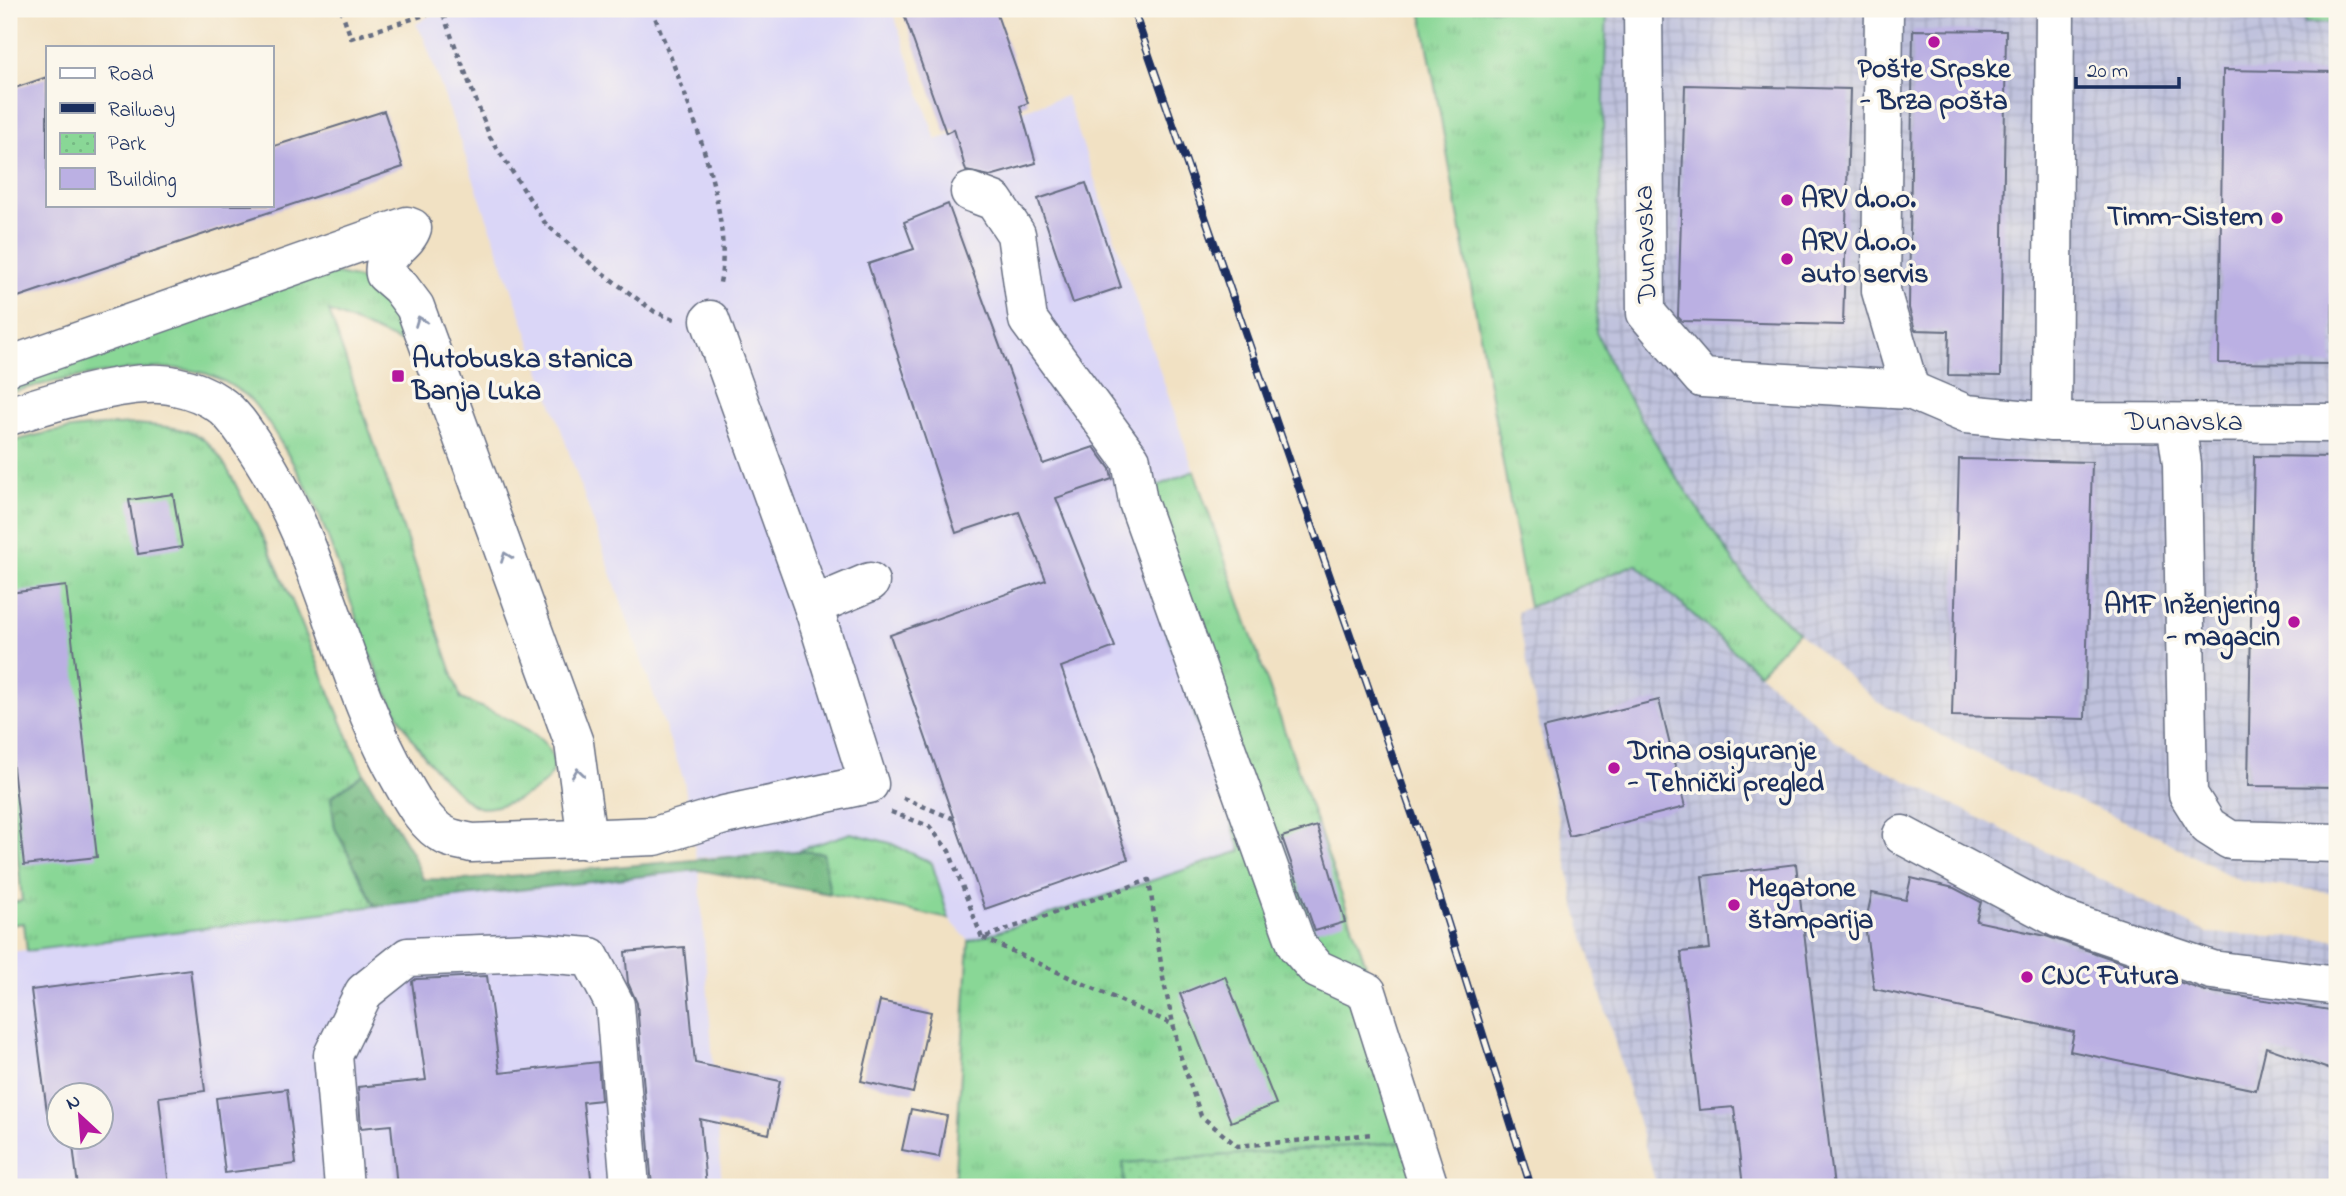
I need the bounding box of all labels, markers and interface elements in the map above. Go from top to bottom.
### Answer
marker: Pošte Srpske - Brza pošta [1926,34,1942,50]
legend [46,46,273,206]
scale bar [2076,46,2180,90]
place label: Pošte Srpske - Brza pošta [1857,50,2012,123]
text: 20 m [2087,57,2128,87]
text: Road [108,60,154,90]
text: Railway [108,96,175,128]
text: Park [108,130,147,160]
text: Building [107,166,177,198]
place label: ARV d.o.o. [1801,180,1916,221]
street label: Dunavska [1624,184,1670,305]
marker: ARV d.o.o. [1779,192,1795,208]
place label: Timm-Sistem [2107,198,2263,239]
marker: Timm-Sistem [2269,210,2285,226]
place label: ARV d.o.o. auto servis [1801,223,1929,296]
marker: ARV d.o.o. auto servis [1779,251,1795,267]
one-way arrow [414,315,428,327]
place label: Autobuska stanica Banja Luka [410,340,633,413]
marker: Autobuska stanica Banja Luka [390,368,406,384]
street label: Dunavska [2124,403,2243,444]
one-way arrow [501,552,515,564]
place label: AMF Inženjering - magacin [2104,586,2280,660]
marker: AMF Inženjering - magacin [2286,614,2302,630]
place label: Drina osiguranje - Tehnički pregled [1626,732,1824,806]
marker: Drina osiguranje - Tehnički pregled [1606,760,1622,776]
one-way arrow [571,767,586,778]
place label: Megatone štamparija [1748,869,1873,942]
marker: Megatone štamparija [1726,897,1742,913]
place label: CNC Futura [2041,957,2179,998]
marker: CNC Futura [2019,969,2035,985]
north arrow [46,1080,116,1150]
text: N [62,1088,85,1118]

